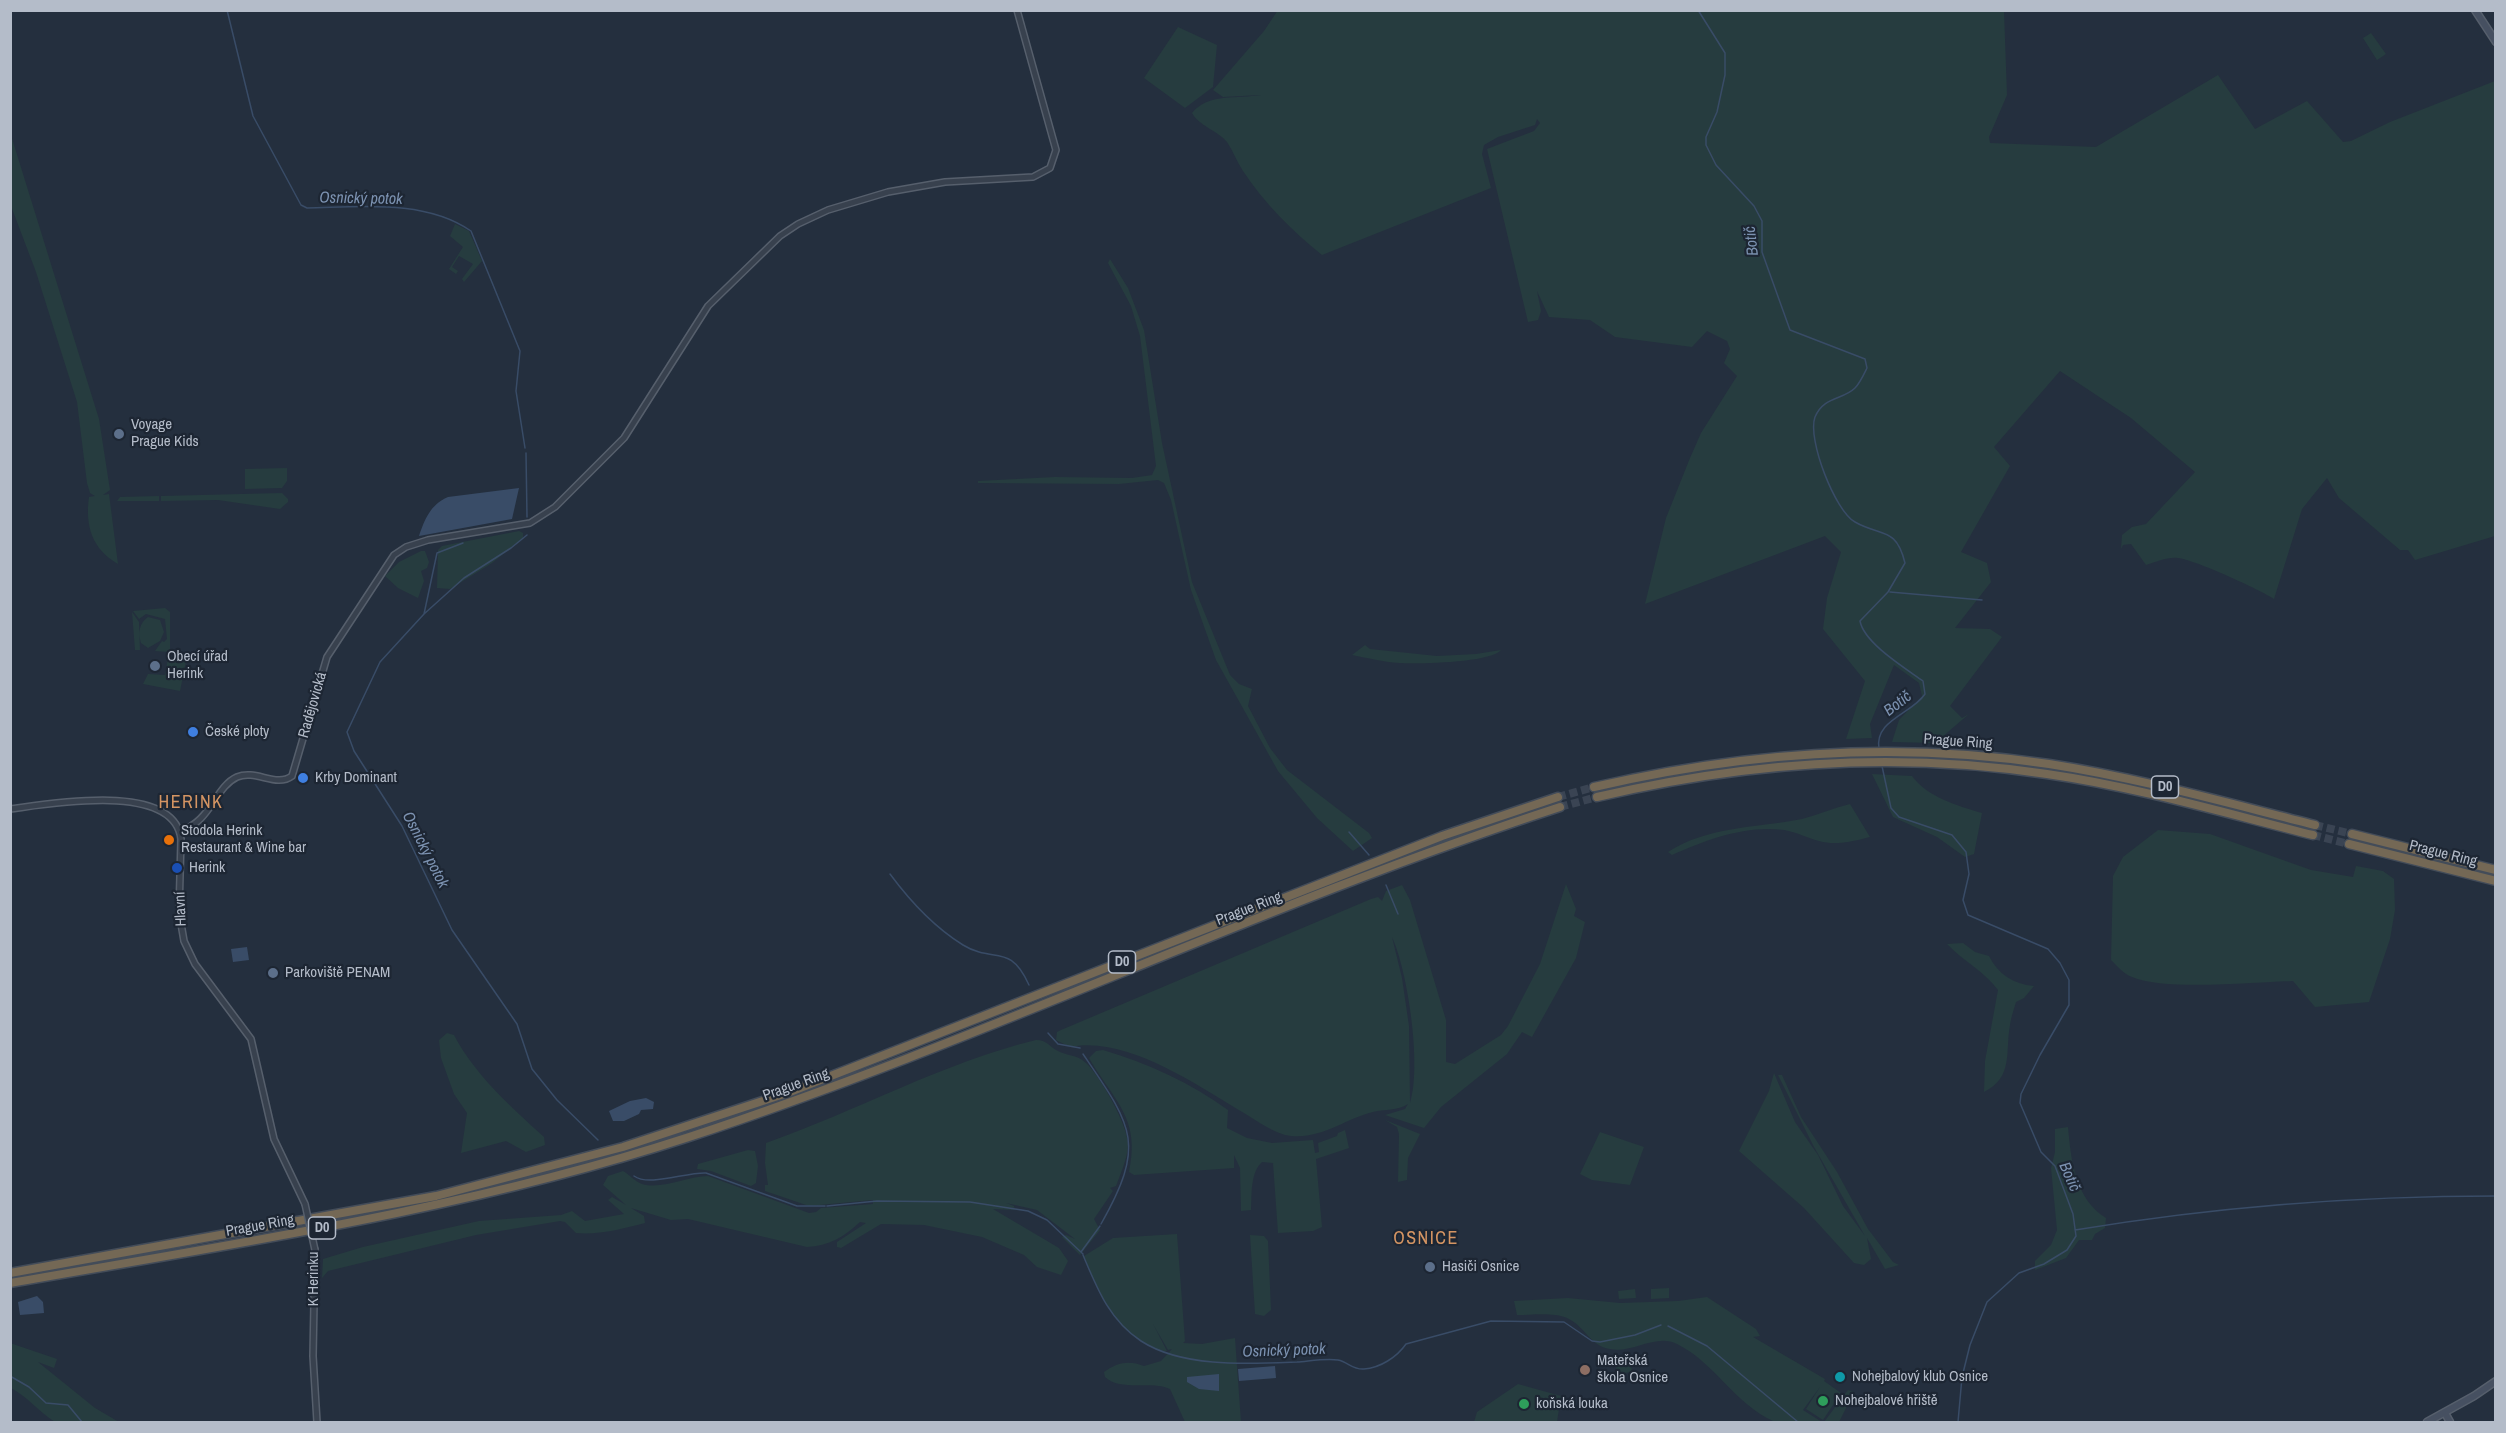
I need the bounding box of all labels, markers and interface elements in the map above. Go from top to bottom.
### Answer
water label: Osnický potok [319,189,403,209]
water label: Botič [1741,225,1763,257]
place label: Voyage Prague Kids [131,416,199,451]
marker: Voyage Prague Kids [112,427,126,441]
place label: Obecí úřad Herink [167,648,228,683]
marker: Obecí úřad Herink [148,659,162,673]
street label: Radějovická [295,670,331,740]
water label: Botič [1880,687,1916,721]
place label: České ploty [205,723,269,741]
marker: České ploty [186,725,200,739]
street label: Prague Ring [1923,731,1993,753]
place label: Krby Dominant [315,769,397,787]
marker: Krby Dominant [296,771,310,785]
road number: D0 [2152,776,2178,798]
district label: HERINK [159,792,223,814]
water label: Osnický potok [398,809,452,891]
place label: Stodola Herink Restaurant & Wine bar [181,822,306,857]
marker: Stodola Herink Restaurant & Wine bar [162,833,176,847]
street label: Prague Ring [2407,837,2479,871]
place label: Herink [189,859,225,877]
marker: Herink [170,861,184,875]
street label: Prague Ring [1214,888,1284,930]
street label: Hlavní [171,891,191,927]
road number: D0 [1108,951,1136,973]
place label: Parkoviště PENAM [285,964,390,982]
marker: Parkoviště PENAM [266,966,280,980]
street label: Prague Ring [760,1065,832,1105]
water label: Botič [2054,1159,2084,1195]
street label: Prague Ring [224,1211,296,1241]
road number: D0 [308,1217,336,1239]
district label: OSNICE [1393,1228,1459,1250]
street label: K Herinku [305,1252,323,1306]
place label: Hasiči Osnice [1442,1258,1519,1276]
marker: Hasiči Osnice [1423,1260,1437,1274]
water label: Osnický potok [1242,1340,1326,1362]
place label: Mateřská škola Osnice [1597,1352,1668,1387]
marker: Mateřská škola Osnice [1578,1363,1592,1377]
place label: Nohejbalový klub Osnice [1852,1368,1988,1386]
marker: Nohejbalový klub Osnice [1833,1370,1847,1384]
place label: Nohejbalové hřiště [1835,1392,1938,1410]
marker: Nohejbalové hřiště [1816,1394,1830,1408]
place label: koňská louka [1536,1395,1608,1413]
marker: koňská louka [1517,1397,1531,1411]

